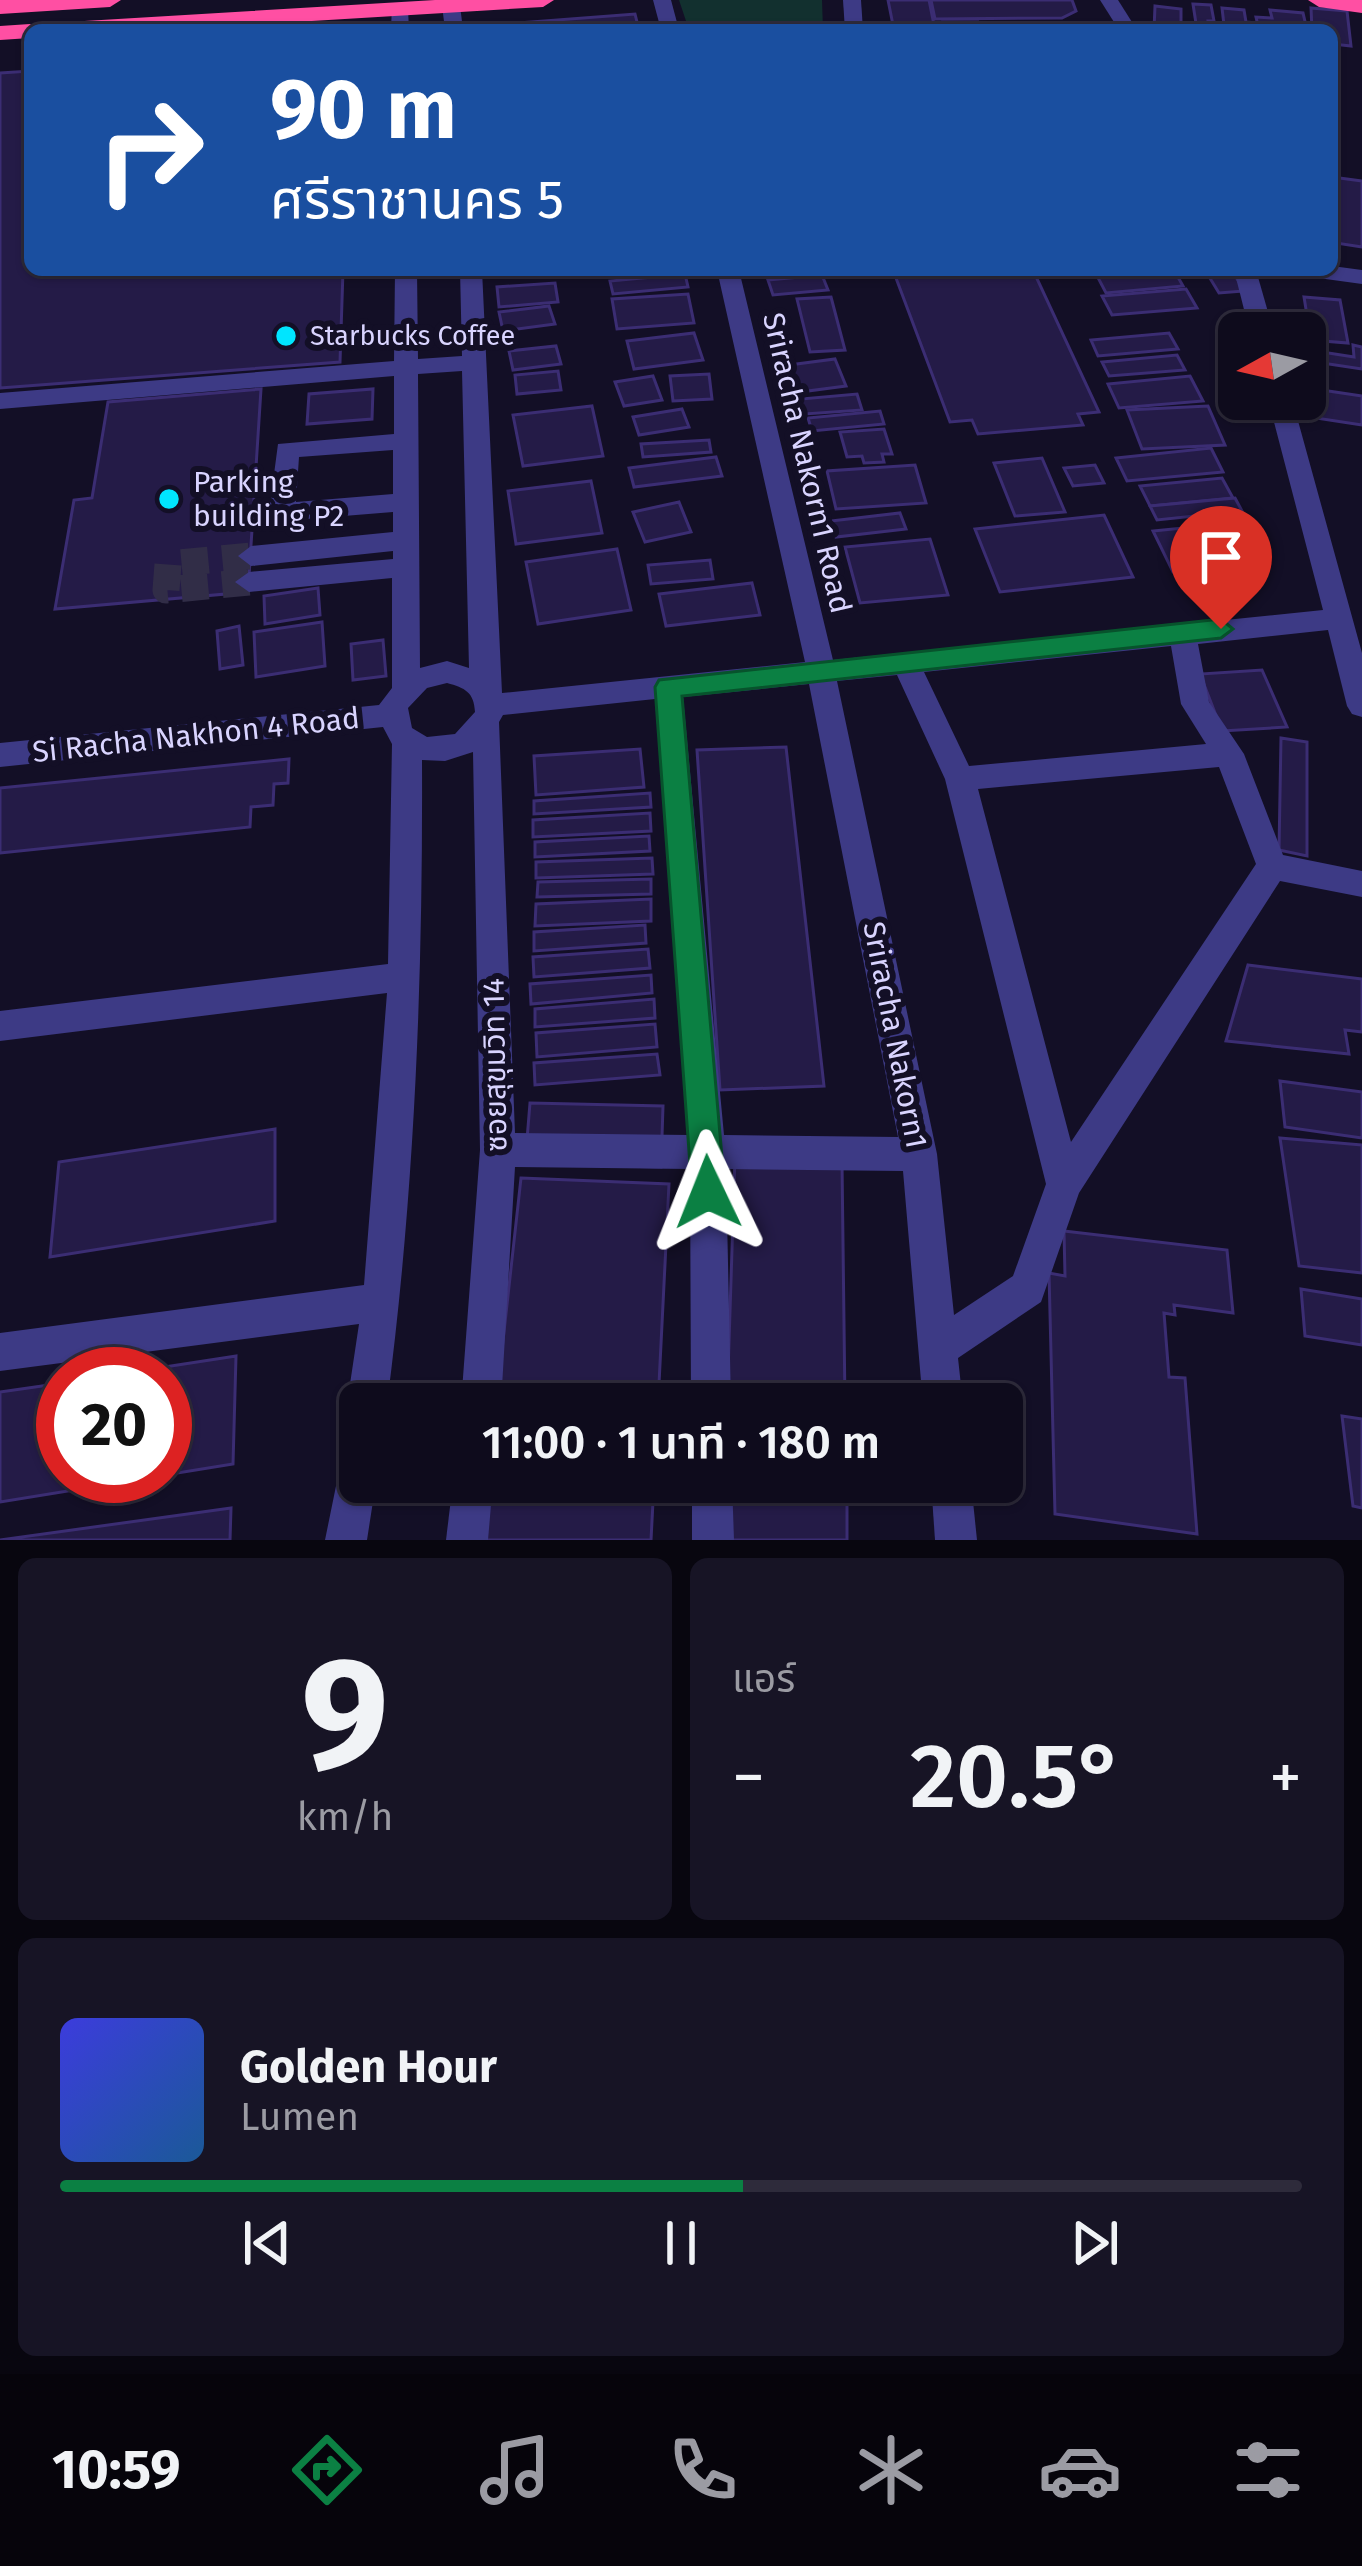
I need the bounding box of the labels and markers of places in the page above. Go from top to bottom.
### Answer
place label: Starbucks Coffee [310,320,515,352]
marker: Starbucks Coffee [273,323,299,349]
place label: Parking building P2 [193,464,344,534]
marker: Parking building P2 [156,486,182,512]
pin [1170,506,1272,629]

